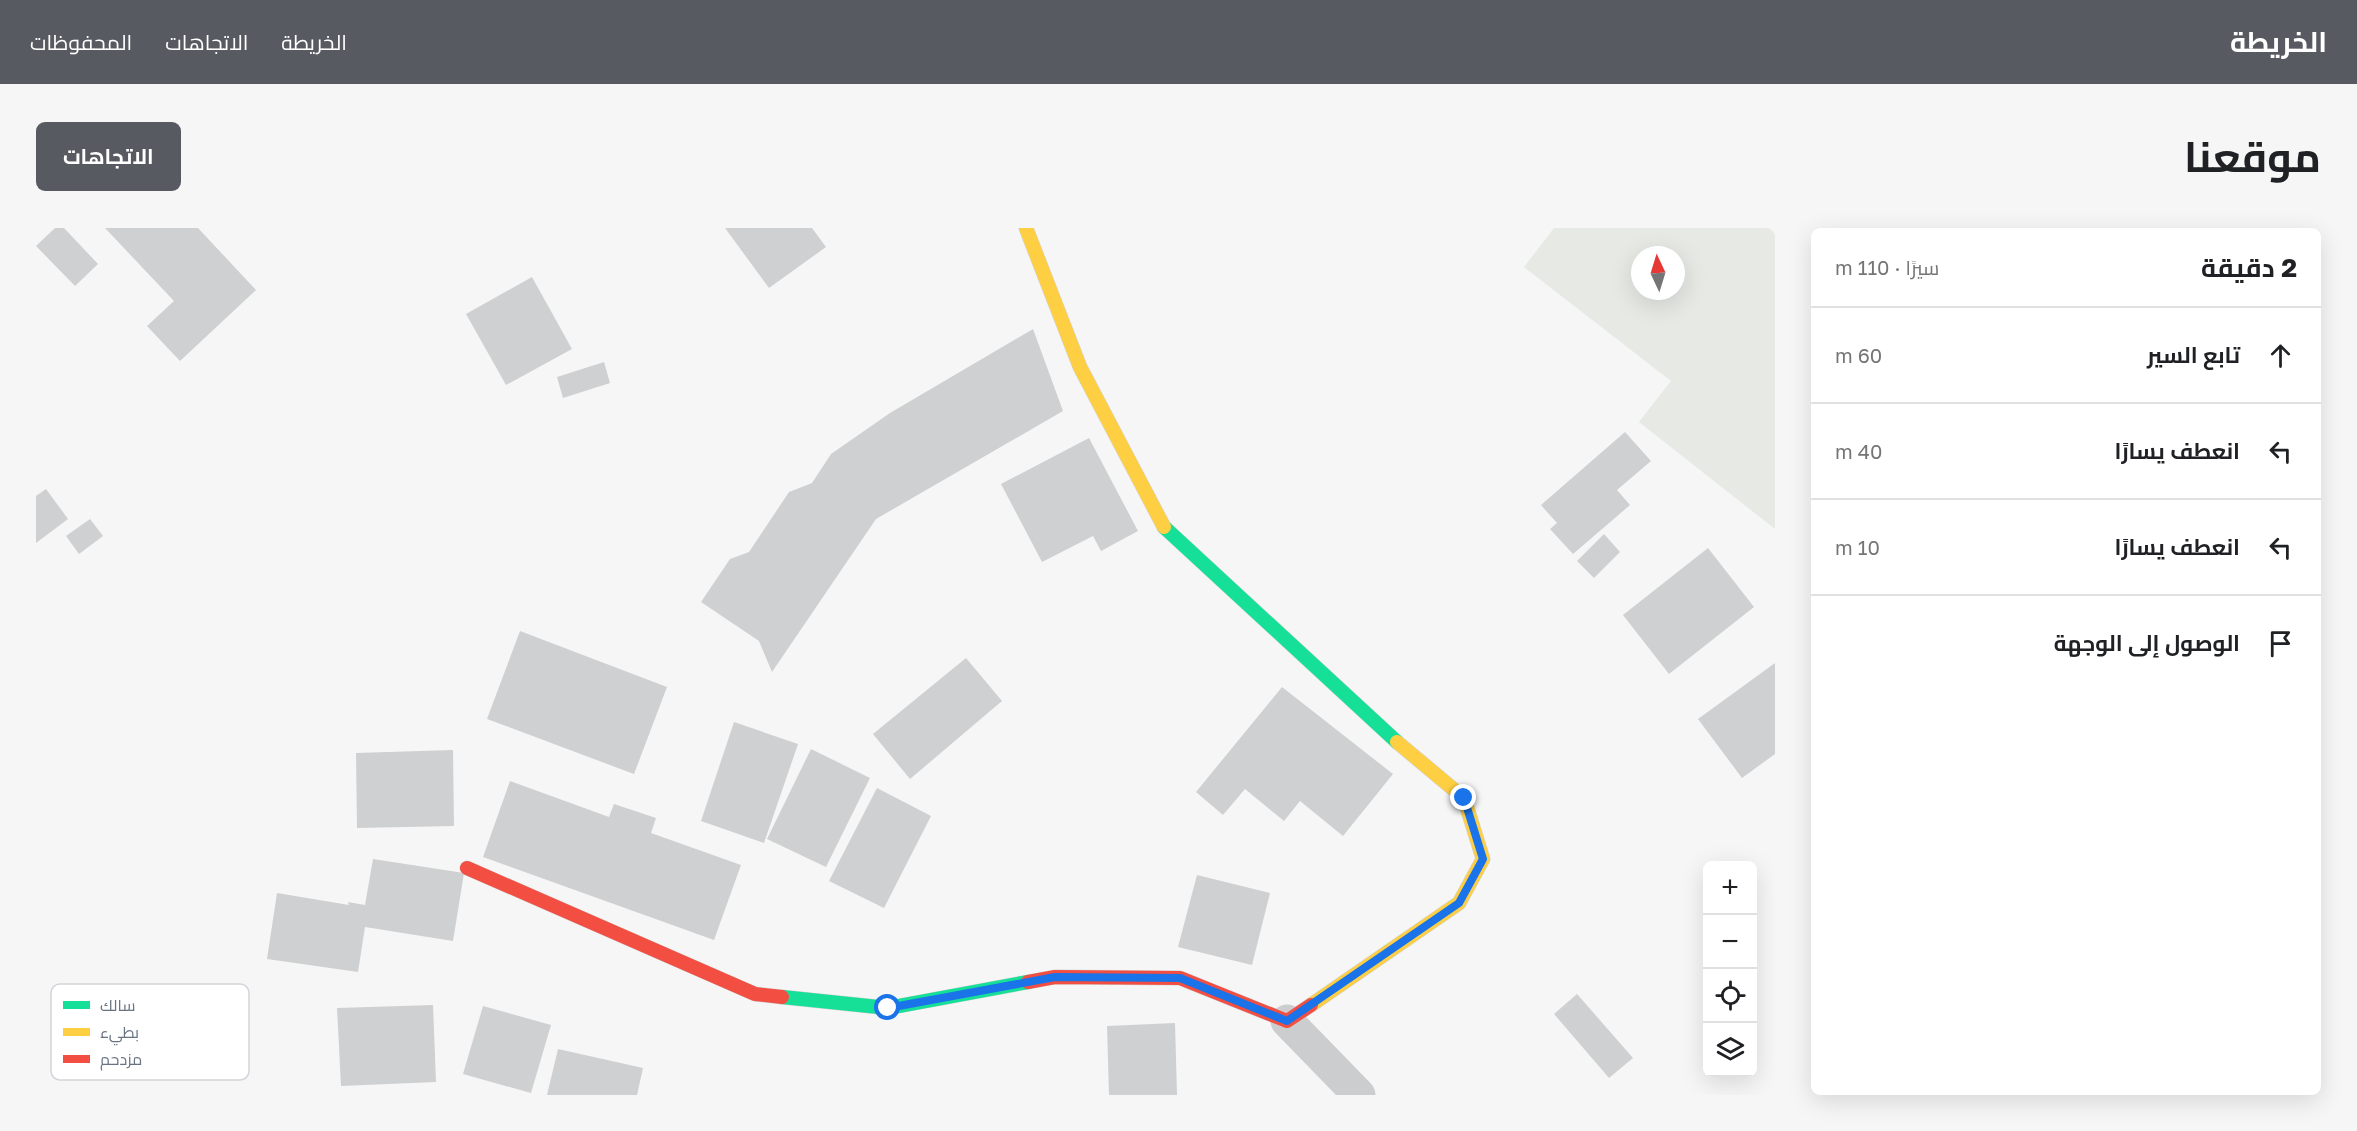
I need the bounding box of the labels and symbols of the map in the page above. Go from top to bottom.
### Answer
north arrow [1631,246,1685,300]
route end [1450,784,1476,810]
legend [51,984,249,1080]
route start [874,994,900,1020]
text: سالك [100,995,135,1015]
text: بطيء [100,1022,139,1046]
text: مزدحم [100,1049,142,1071]

